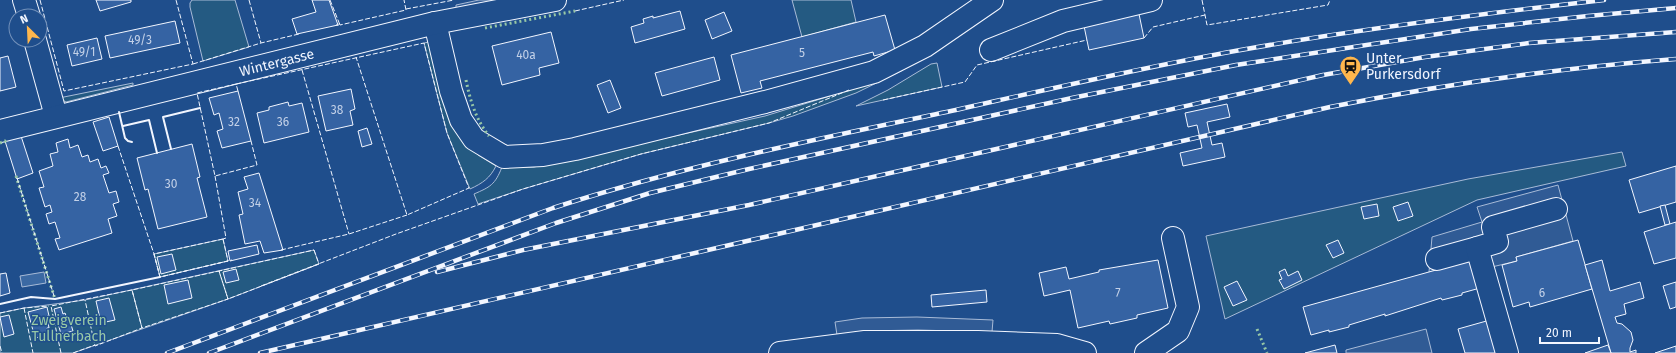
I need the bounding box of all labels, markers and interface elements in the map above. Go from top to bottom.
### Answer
north arrow [8,8,48,48]
text: N [18,12,30,27]
house number: 49/3 [128,33,152,47]
house number: 49/1 [73,45,95,59]
street label: Wintergasse [238,45,316,80]
house number: 5 [799,46,805,60]
house number: 40a [516,48,536,62]
place label: Unter Purkersdorf [1366,50,1442,83]
station icon: Unter Purkersdorf [1337,53,1363,86]
house number: 38 [331,103,344,117]
house number: 32 [228,115,240,129]
house number: 36 [277,115,289,129]
house number: 30 [165,177,178,191]
house number: 28 [74,190,87,204]
house number: 34 [249,196,262,210]
house number: 7 [1115,286,1121,300]
house number: 6 [1539,286,1545,300]
park label: Zweigverein Tullnerbach [31,312,107,345]
scale bar [1540,319,1599,345]
text: 20 m [1546,326,1572,340]

